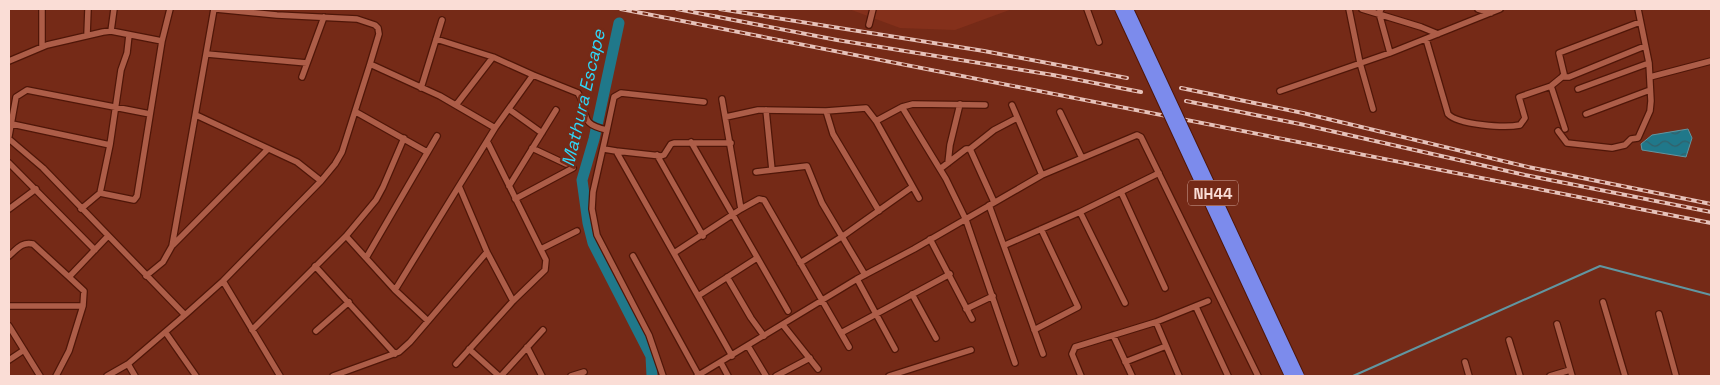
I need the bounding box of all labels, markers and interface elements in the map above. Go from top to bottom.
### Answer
water label: Mathura Escape [556,26,610,169]
road number: NH44 [1188,180,1238,206]

